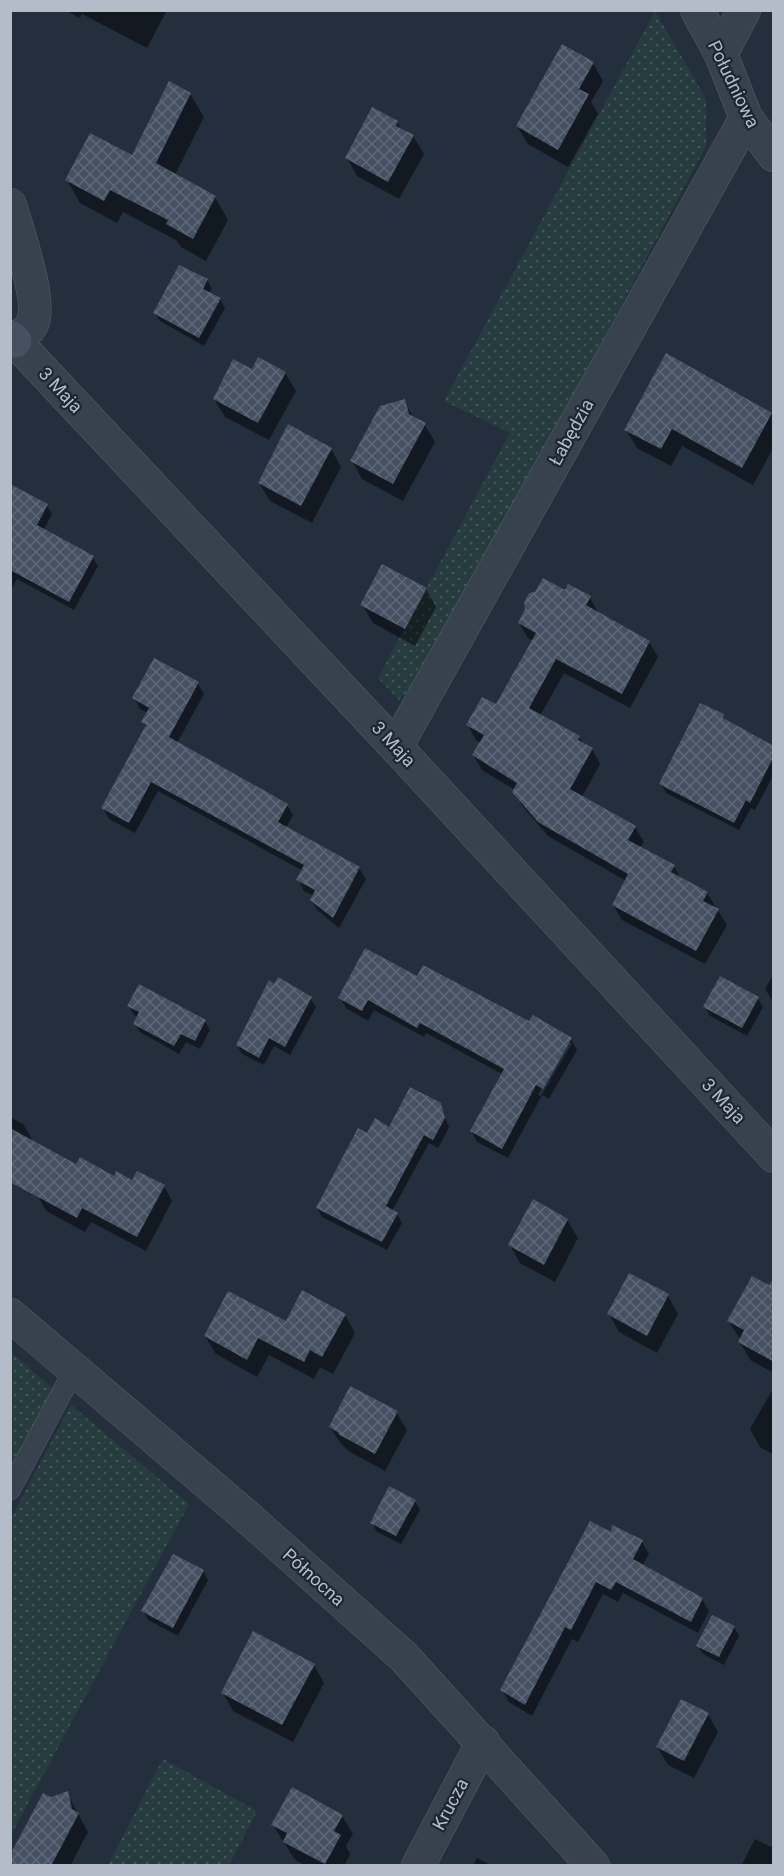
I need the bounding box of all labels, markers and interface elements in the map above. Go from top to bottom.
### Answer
street label: Południowa [704,37,764,131]
street label: 3 Maja [35,363,87,417]
street label: Łabędzia [544,395,598,469]
street label: 3 Maja [368,717,420,771]
street label: 3 Maja [698,1074,750,1128]
street label: Północna [279,1544,349,1610]
street label: Krucza [428,1775,472,1833]

